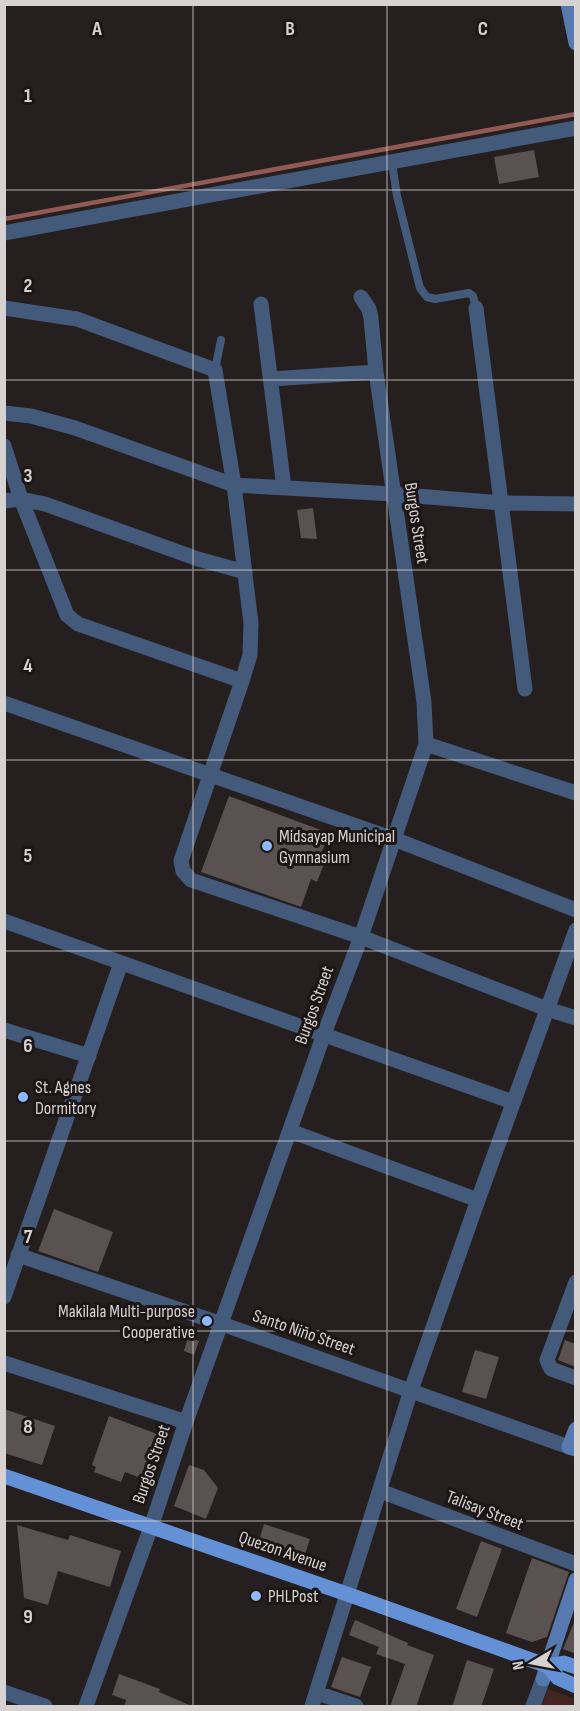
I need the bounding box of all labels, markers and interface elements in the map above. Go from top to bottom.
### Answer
text: A [91,17,102,41]
text: B [285,17,295,41]
text: C [478,17,488,41]
text: 1 [24,84,32,108]
text: 2 [24,274,32,298]
text: 3 [24,464,33,488]
street label: Burgos Street [400,481,433,566]
text: 4 [23,654,33,678]
place label: Midsayap Municipal Gymnasium [279,826,395,868]
marker: Midsayap Municipal Gymnasium [260,839,274,853]
text: 5 [24,844,33,868]
street label: Burgos Street [291,963,339,1047]
text: 6 [23,1034,33,1058]
place label: St. Agnes Dormitory [35,1077,97,1119]
marker: St. Agnes Dormitory [16,1090,30,1104]
text: 7 [24,1225,33,1249]
place label: Makilala Multi-purpose Cooperative [58,1301,195,1343]
street label: Santo Niño Street [250,1305,358,1360]
marker: Makilala Multi-purpose Cooperative [200,1314,214,1328]
text: 8 [23,1415,33,1439]
street label: Burgos Street [128,1421,175,1506]
street label: Talisay Street [443,1486,527,1535]
street label: Quezon Avenue [236,1527,330,1576]
place label: PHLPost [268,1586,319,1607]
marker: PHLPost [249,1589,263,1603]
text: 9 [23,1605,33,1629]
north arrow [502,1633,562,1693]
text: N [509,1659,529,1671]

